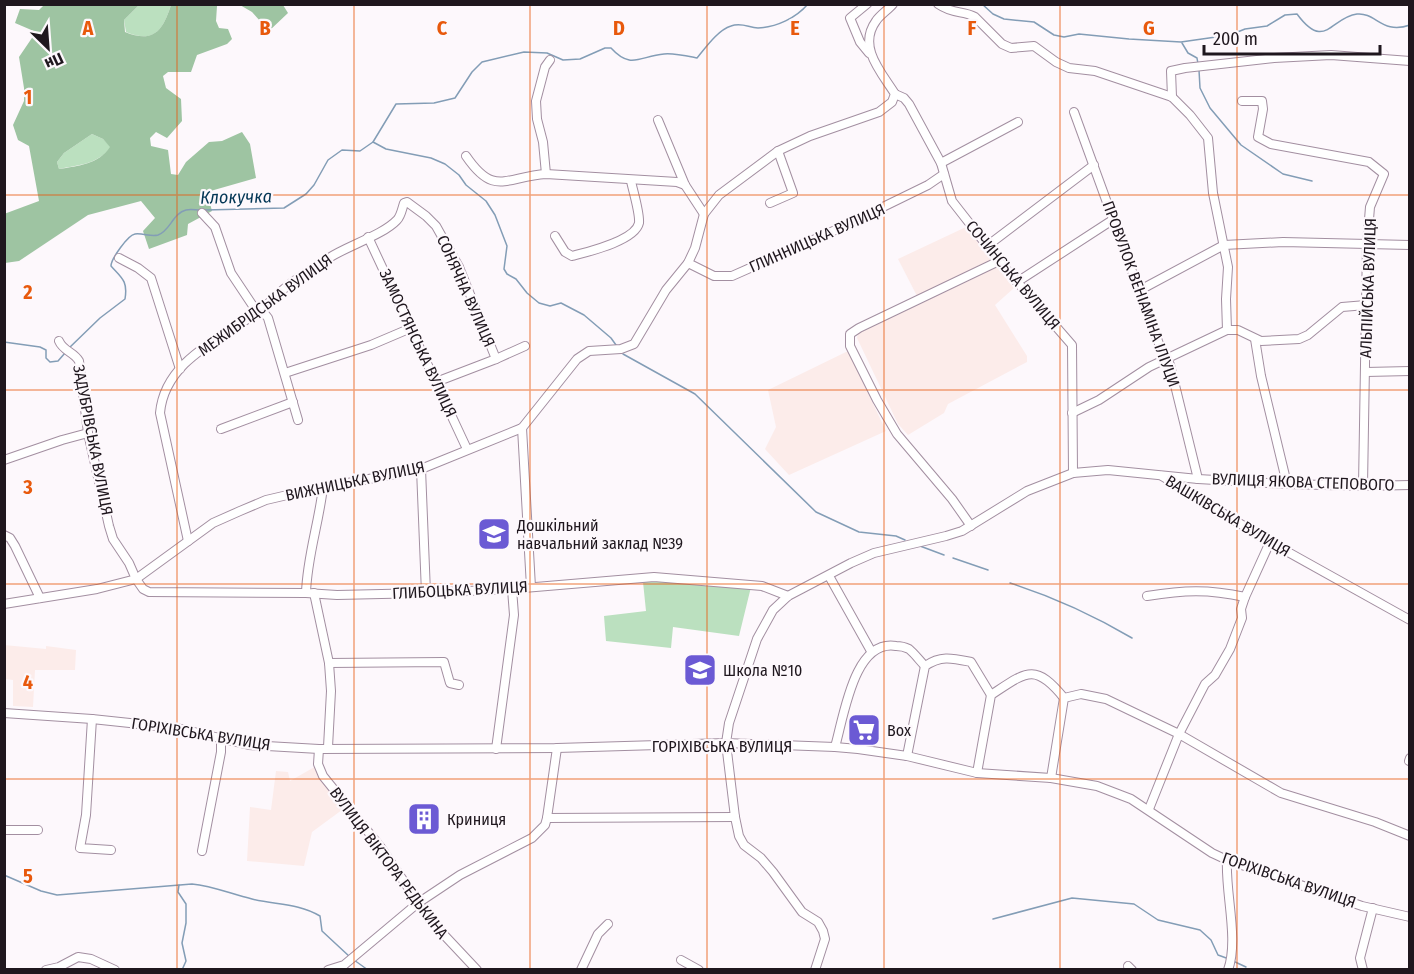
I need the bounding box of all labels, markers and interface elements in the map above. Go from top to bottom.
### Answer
text: A [82,16,95,40]
text: B [259,16,271,40]
text: C [437,16,448,40]
text: D [613,16,625,40]
text: E [790,16,800,40]
text: F [968,16,977,40]
text: G [1143,16,1155,40]
north arrow [18,18,78,78]
scale bar [1204,18,1380,56]
text: 200 m [1213,28,1258,50]
text: Пн [42,49,66,74]
text: 1 [24,85,32,109]
water label: Клокучка [200,185,272,209]
street label: ПРОВУЛОК ВЕНІАМІНА ІЛІУЦИ [1098,198,1184,390]
street label: ГЛИННИЦЬКА ВУЛИЦЯ [746,200,888,276]
street label: СОЧИНСЬКА ВУЛИЦЯ [962,217,1064,333]
street label: АЛЬПІЙСЬКА ВУЛИЦЯ [1356,218,1380,358]
street label: СОНЯЧНА ВУЛИЦЯ [433,232,499,350]
street label: МЕЖИБРІДСЬКА ВУЛИЦЯ [194,250,336,360]
street label: ЗАМОСТЯНСЬКА ВУЛИЦЯ [375,266,461,420]
text: 2 [22,280,33,304]
street label: ЗАДУБРІВСЬКА ВУЛИЦЯ [69,363,117,517]
street label: ВИЖНИЦЬКА ВУЛИЦЯ [284,457,426,505]
street label: ВУЛИЦЯ ЯКОВА СТЕПОВОГО [1211,469,1395,495]
street label: ВАШКІВСЬКА ВУЛИЦЯ [1162,471,1294,561]
text: 3 [22,475,33,499]
school or university icon: Дошкільний навчальний заклад №39 [476,516,512,552]
place label: Дошкільний навчальний заклад №39 [516,516,683,553]
street label: ГЛИБОЦЬКА ВУЛИЦЯ [392,577,528,603]
school or university icon: Школа №10 [682,652,718,688]
place label: Школа №10 [723,661,802,680]
text: 4 [23,670,33,694]
supermarket icon: Box [846,712,882,748]
street label: ГОРІХІВСЬКА ВУЛИЦЯ [130,714,272,754]
place label: Box [887,721,911,740]
street label: ГОРІХІВСЬКА ВУЛИЦЯ [652,737,792,756]
street label: ВУЛИЦЯ ВІКТОРА РЕДЬКИНА [326,784,452,943]
building icon: Криниця [406,801,442,837]
place label: Криниця [447,810,506,829]
street label: ГОРІХІВСЬКА ВУЛИЦЯ [1220,848,1358,912]
text: 5 [23,864,33,888]

